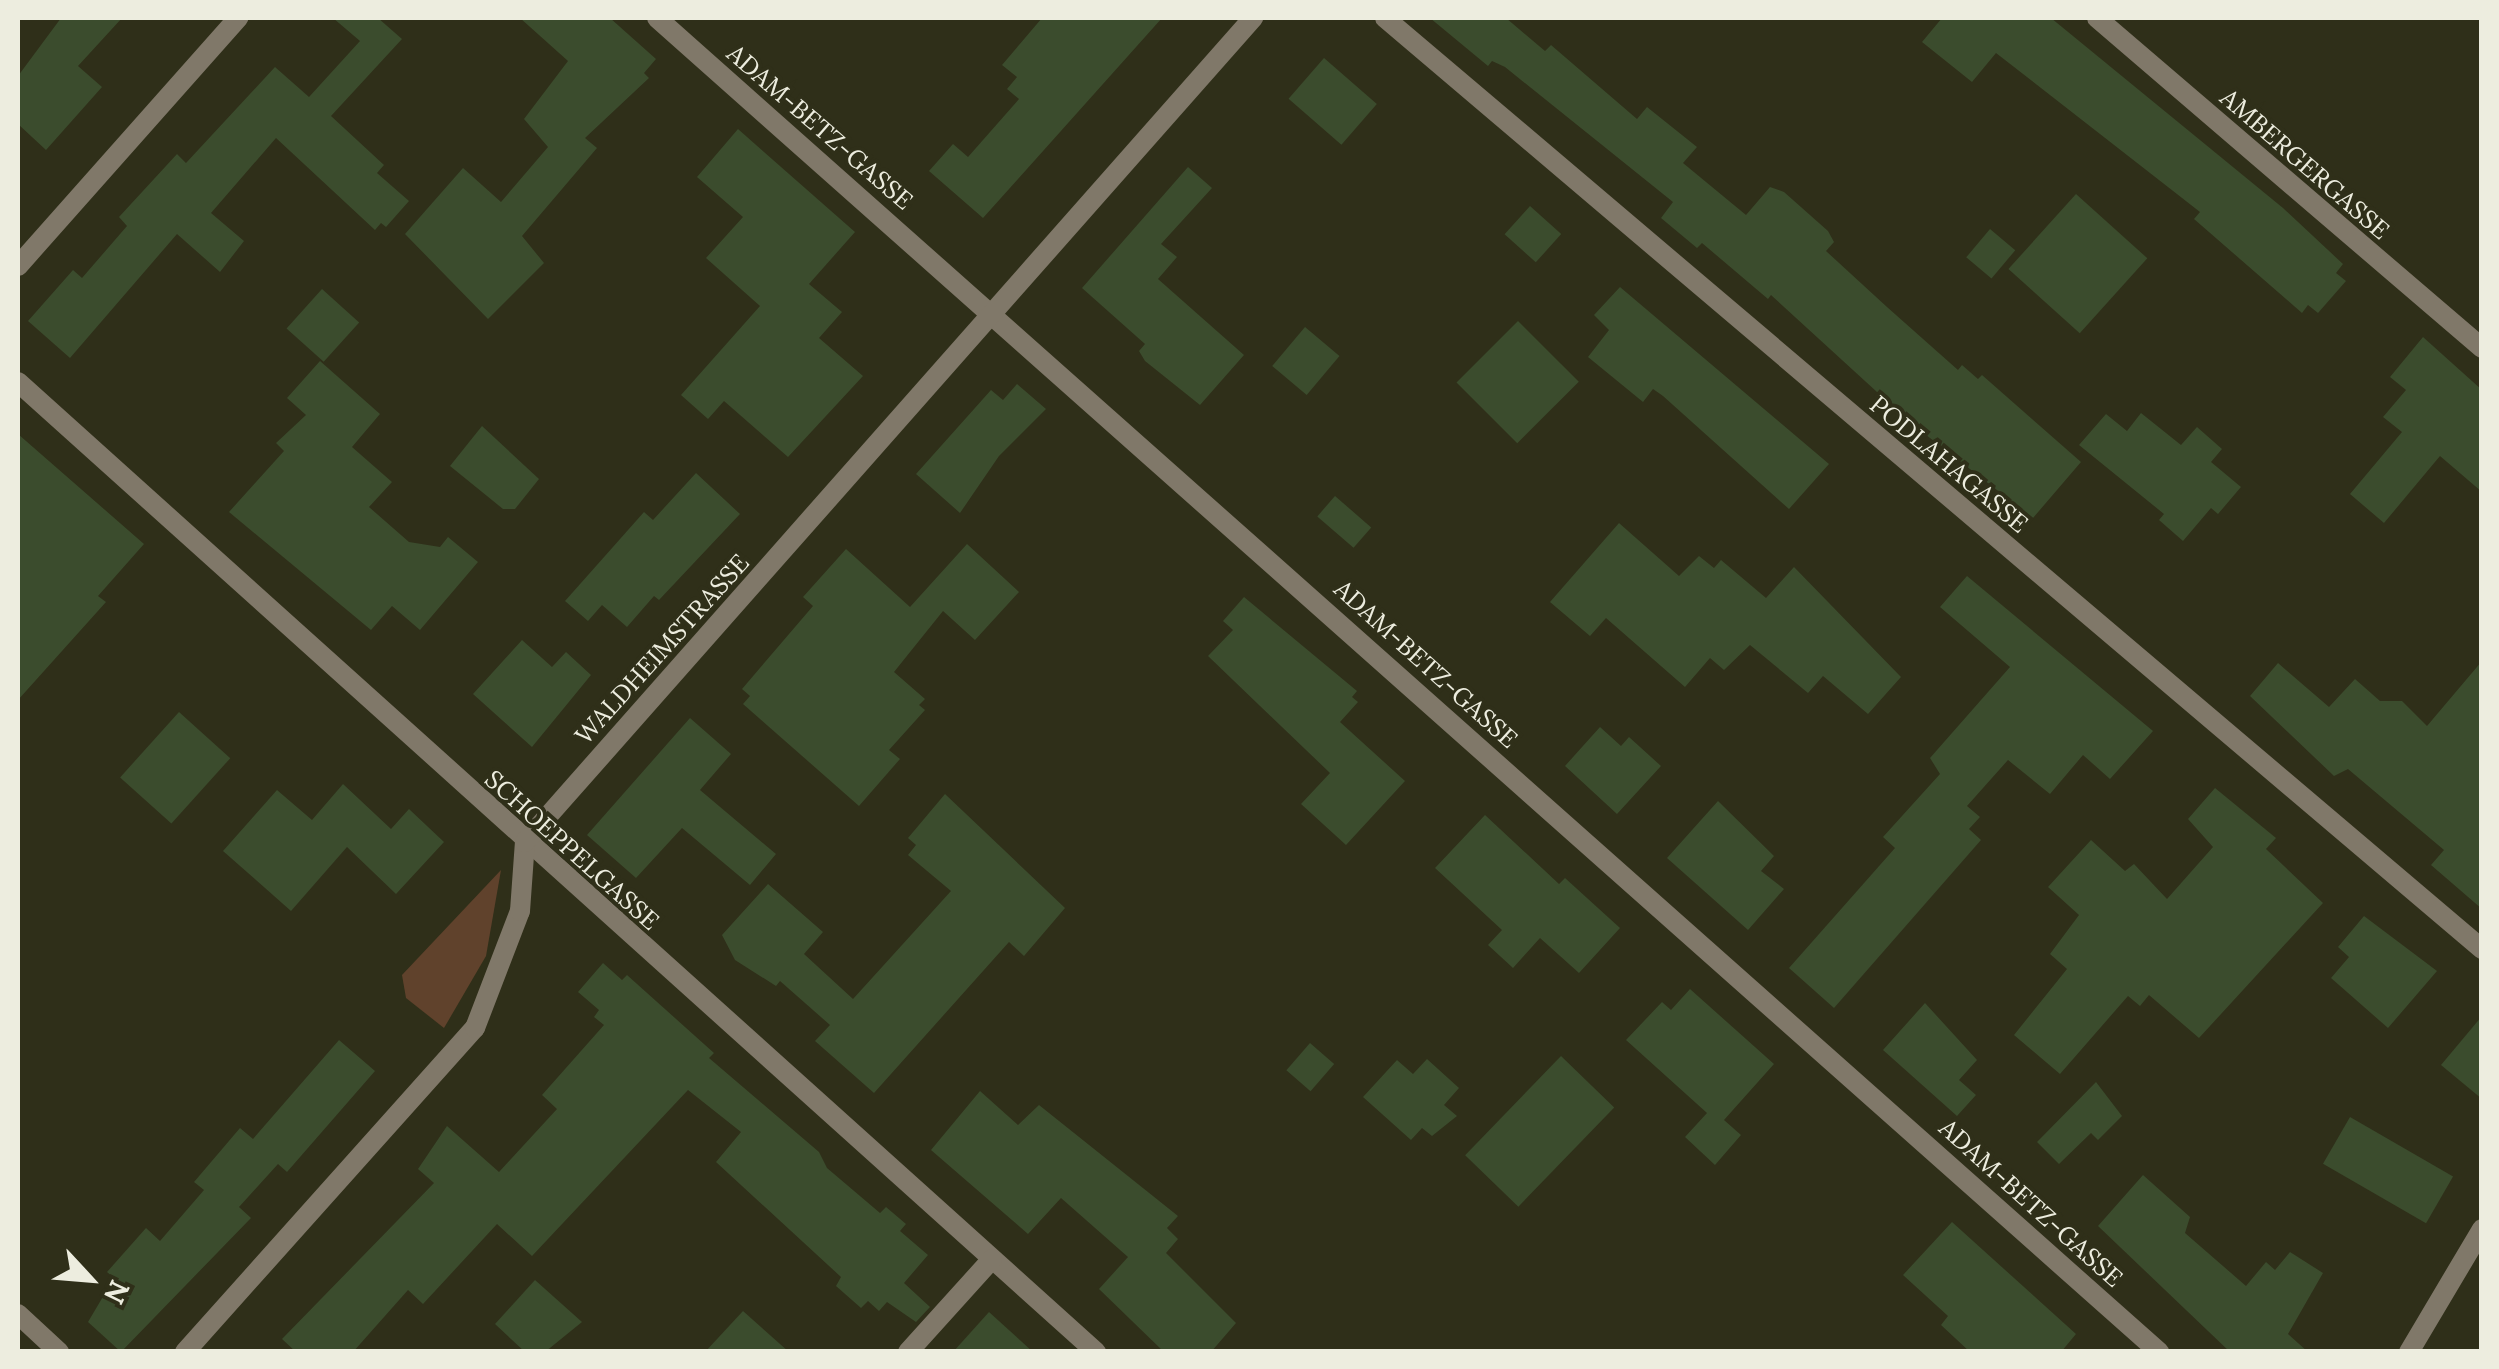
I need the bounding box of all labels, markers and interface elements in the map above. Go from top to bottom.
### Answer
street label: ADAM-BETZ-GASSE [721,38,919,216]
street label: AMBERGERGASSE [2214,82,2396,246]
street label: PODLAHAGASSE [1864,389,2034,539]
street label: WALDHEIMSTRASSE [569,548,755,750]
street label: ADAM-BETZ-GASSE [1328,574,1524,754]
street label: SCHOEPPELGASSE [479,764,665,936]
street label: ADAM-BETZ-GASSE [1933,1113,2129,1293]
north arrow [40,1229,140,1329]
text: N [96,1275,138,1310]

